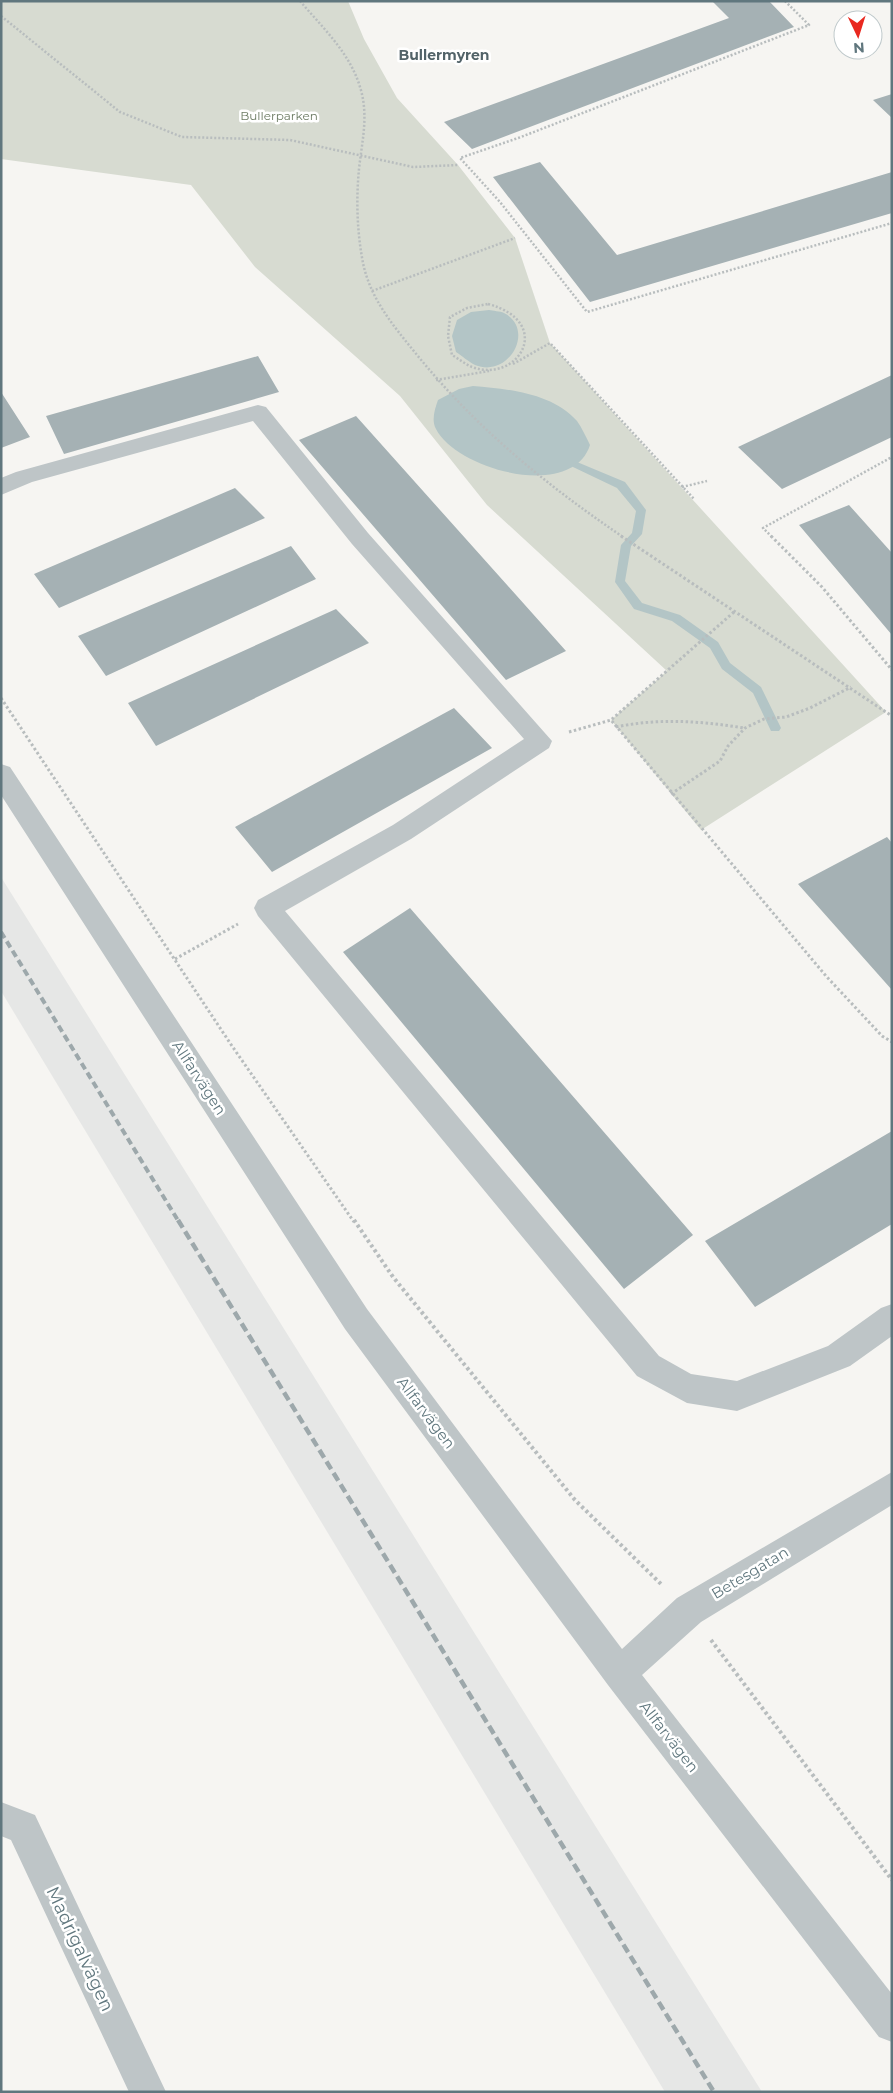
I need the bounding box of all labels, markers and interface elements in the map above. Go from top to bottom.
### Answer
north arrow [833,10,883,60]
text: N [853,39,865,57]
district label: Bullermyren [399,46,489,64]
park label: Bullerparken [240,108,318,123]
street label: Allfarvägen [168,1037,231,1119]
street label: Allfarvägen [393,1373,460,1452]
street label: Betesgatan [708,1542,792,1603]
street label: Allfarvägen [636,1697,703,1776]
street label: Madrigalvägen [41,1883,119,2015]

